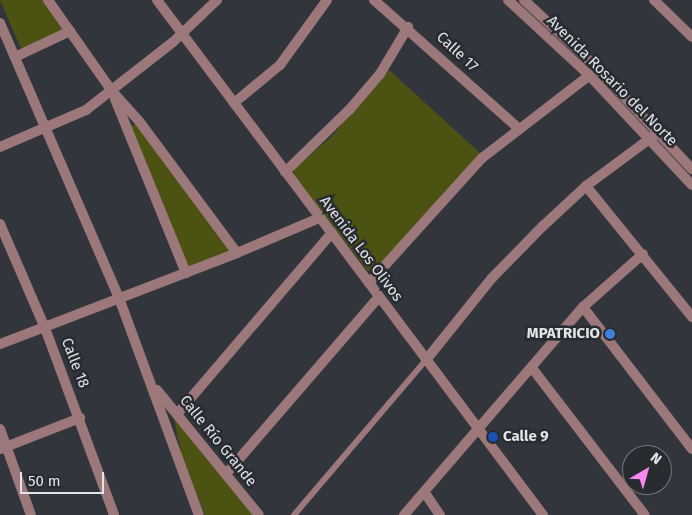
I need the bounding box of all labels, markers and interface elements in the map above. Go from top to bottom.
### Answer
street label: Avenida Rosario del Norte [543,12,681,150]
street label: Calle 17 [432,28,482,76]
street label: Avenida Los Olivos [316,193,406,305]
place label: MPATRICIO [527,325,600,343]
marker: MPATRICIO [604,328,616,340]
street label: Calle 18 [57,336,93,390]
street label: Calle Río Grande [176,392,260,490]
place label: Calle 9 [503,428,549,446]
marker: Calle 9 [487,431,499,443]
north arrow [622,445,672,495]
text: N [647,449,665,468]
scale bar [22,462,106,494]
text: 50 m [28,472,61,490]

